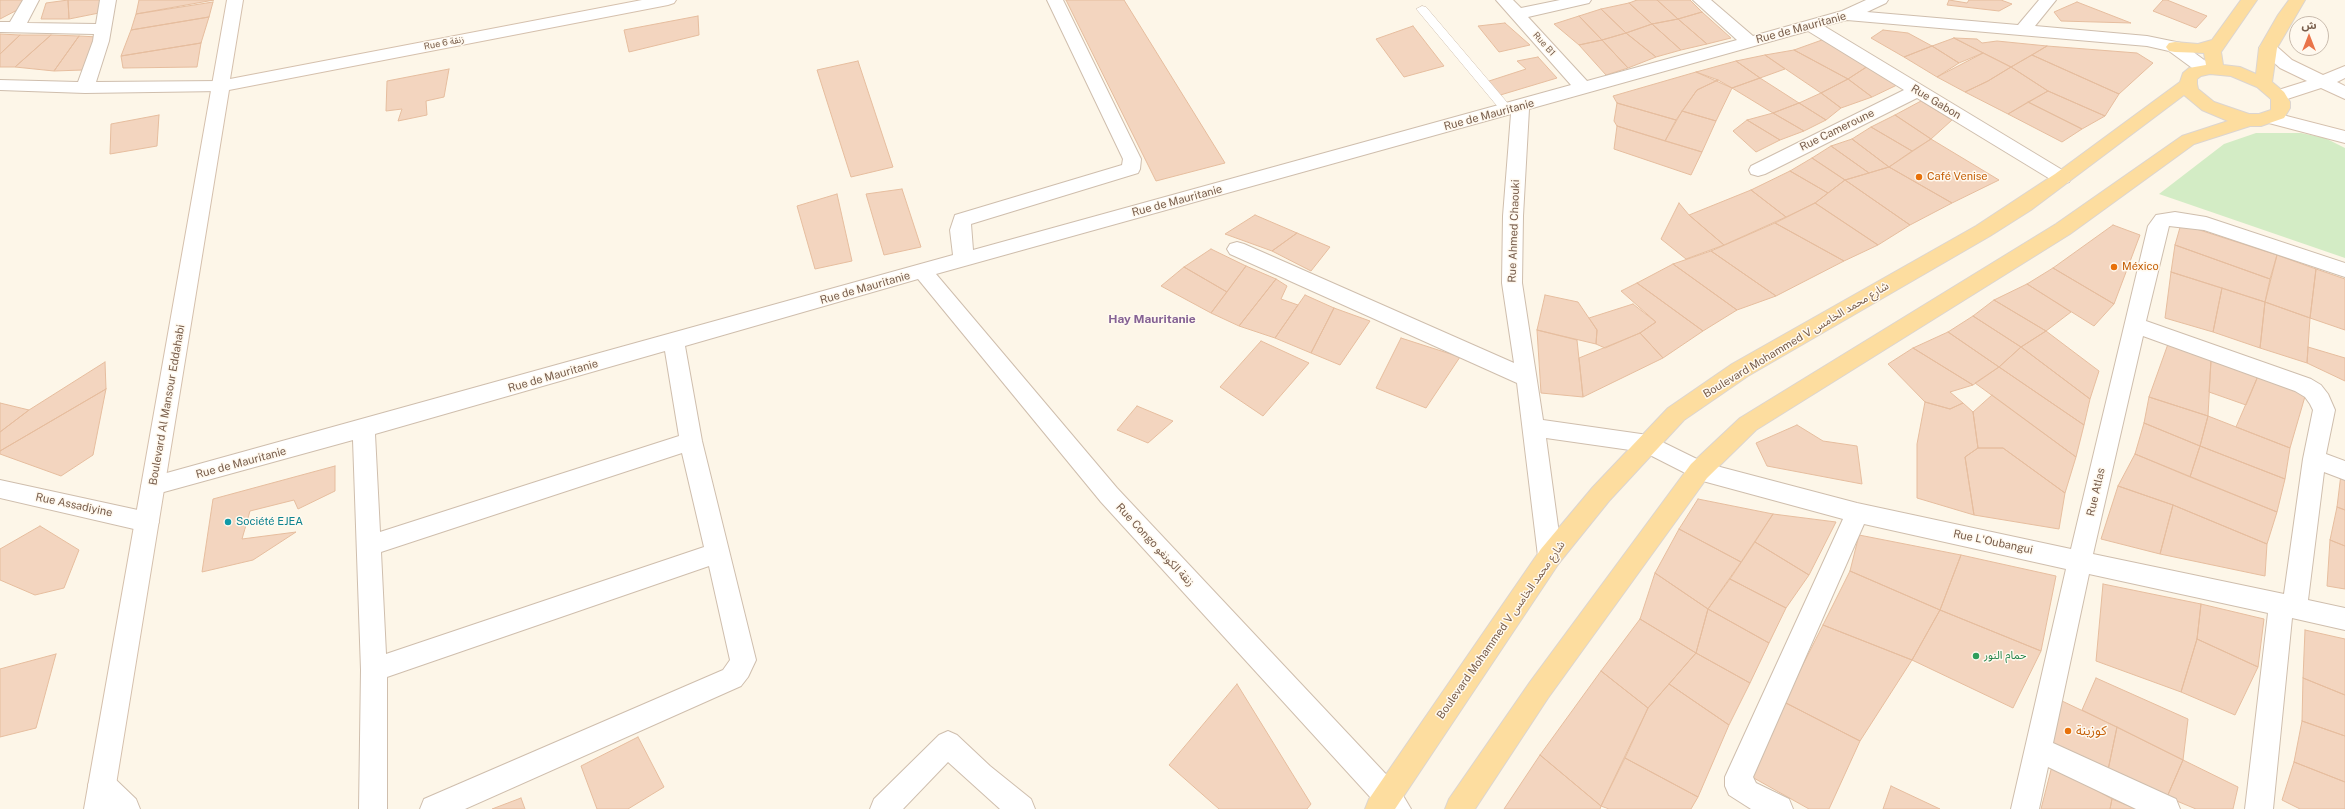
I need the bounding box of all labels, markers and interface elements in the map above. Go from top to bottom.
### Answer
street label: Rue de Mauritanie [1754,10,1848,46]
north arrow [2289,16,2329,56]
text: ش [2301,19,2317,31]
street label: Rue B1 [1531,30,1557,58]
street label: Rue 6 زنقة [423,34,465,52]
street label: Rue Gabon [1909,82,1963,122]
street label: Rue de Mauritanie [1442,97,1536,133]
street label: Rue Cameroune [1798,106,1876,154]
place label: Café Venise [1927,170,1988,184]
marker: Café Venise [1914,172,1924,182]
street label: Rue Ahmed Chaouki [1506,179,1522,283]
street label: Rue de Mauritanie [1130,183,1224,219]
place label: México [2122,260,2159,274]
marker: México [2109,262,2119,272]
street label: Rue de Mauritanie [818,269,912,307]
street label: Boulevard Mohammed V شارع محمد الخامس [1701,279,1891,401]
district label: Hay Mauritanie [1108,312,1196,326]
street label: Boulevard Al Mansour Eddahabi [146,324,188,486]
street label: Rue de Mauritanie [506,357,600,395]
street label: Rue de Mauritanie [194,445,288,481]
street label: Rue Atlas [2084,467,2108,517]
street label: Rue Assadiyine [34,490,114,520]
street label: Rue Congo زنقة الكونغو [1113,501,1197,589]
place label: Société EJEA [236,515,303,529]
marker: Société EJEA [223,517,233,527]
street label: Rue L'Oubangui [1952,527,2034,557]
street label: Boulevard Mohammed V شارع محمد الخامس [1434,538,1568,722]
place label: حمام النور [1984,649,2027,663]
marker: حمام النور [1971,651,1981,661]
place label: كوزينة [2076,723,2107,739]
marker: كوزينة [2063,726,2073,736]

